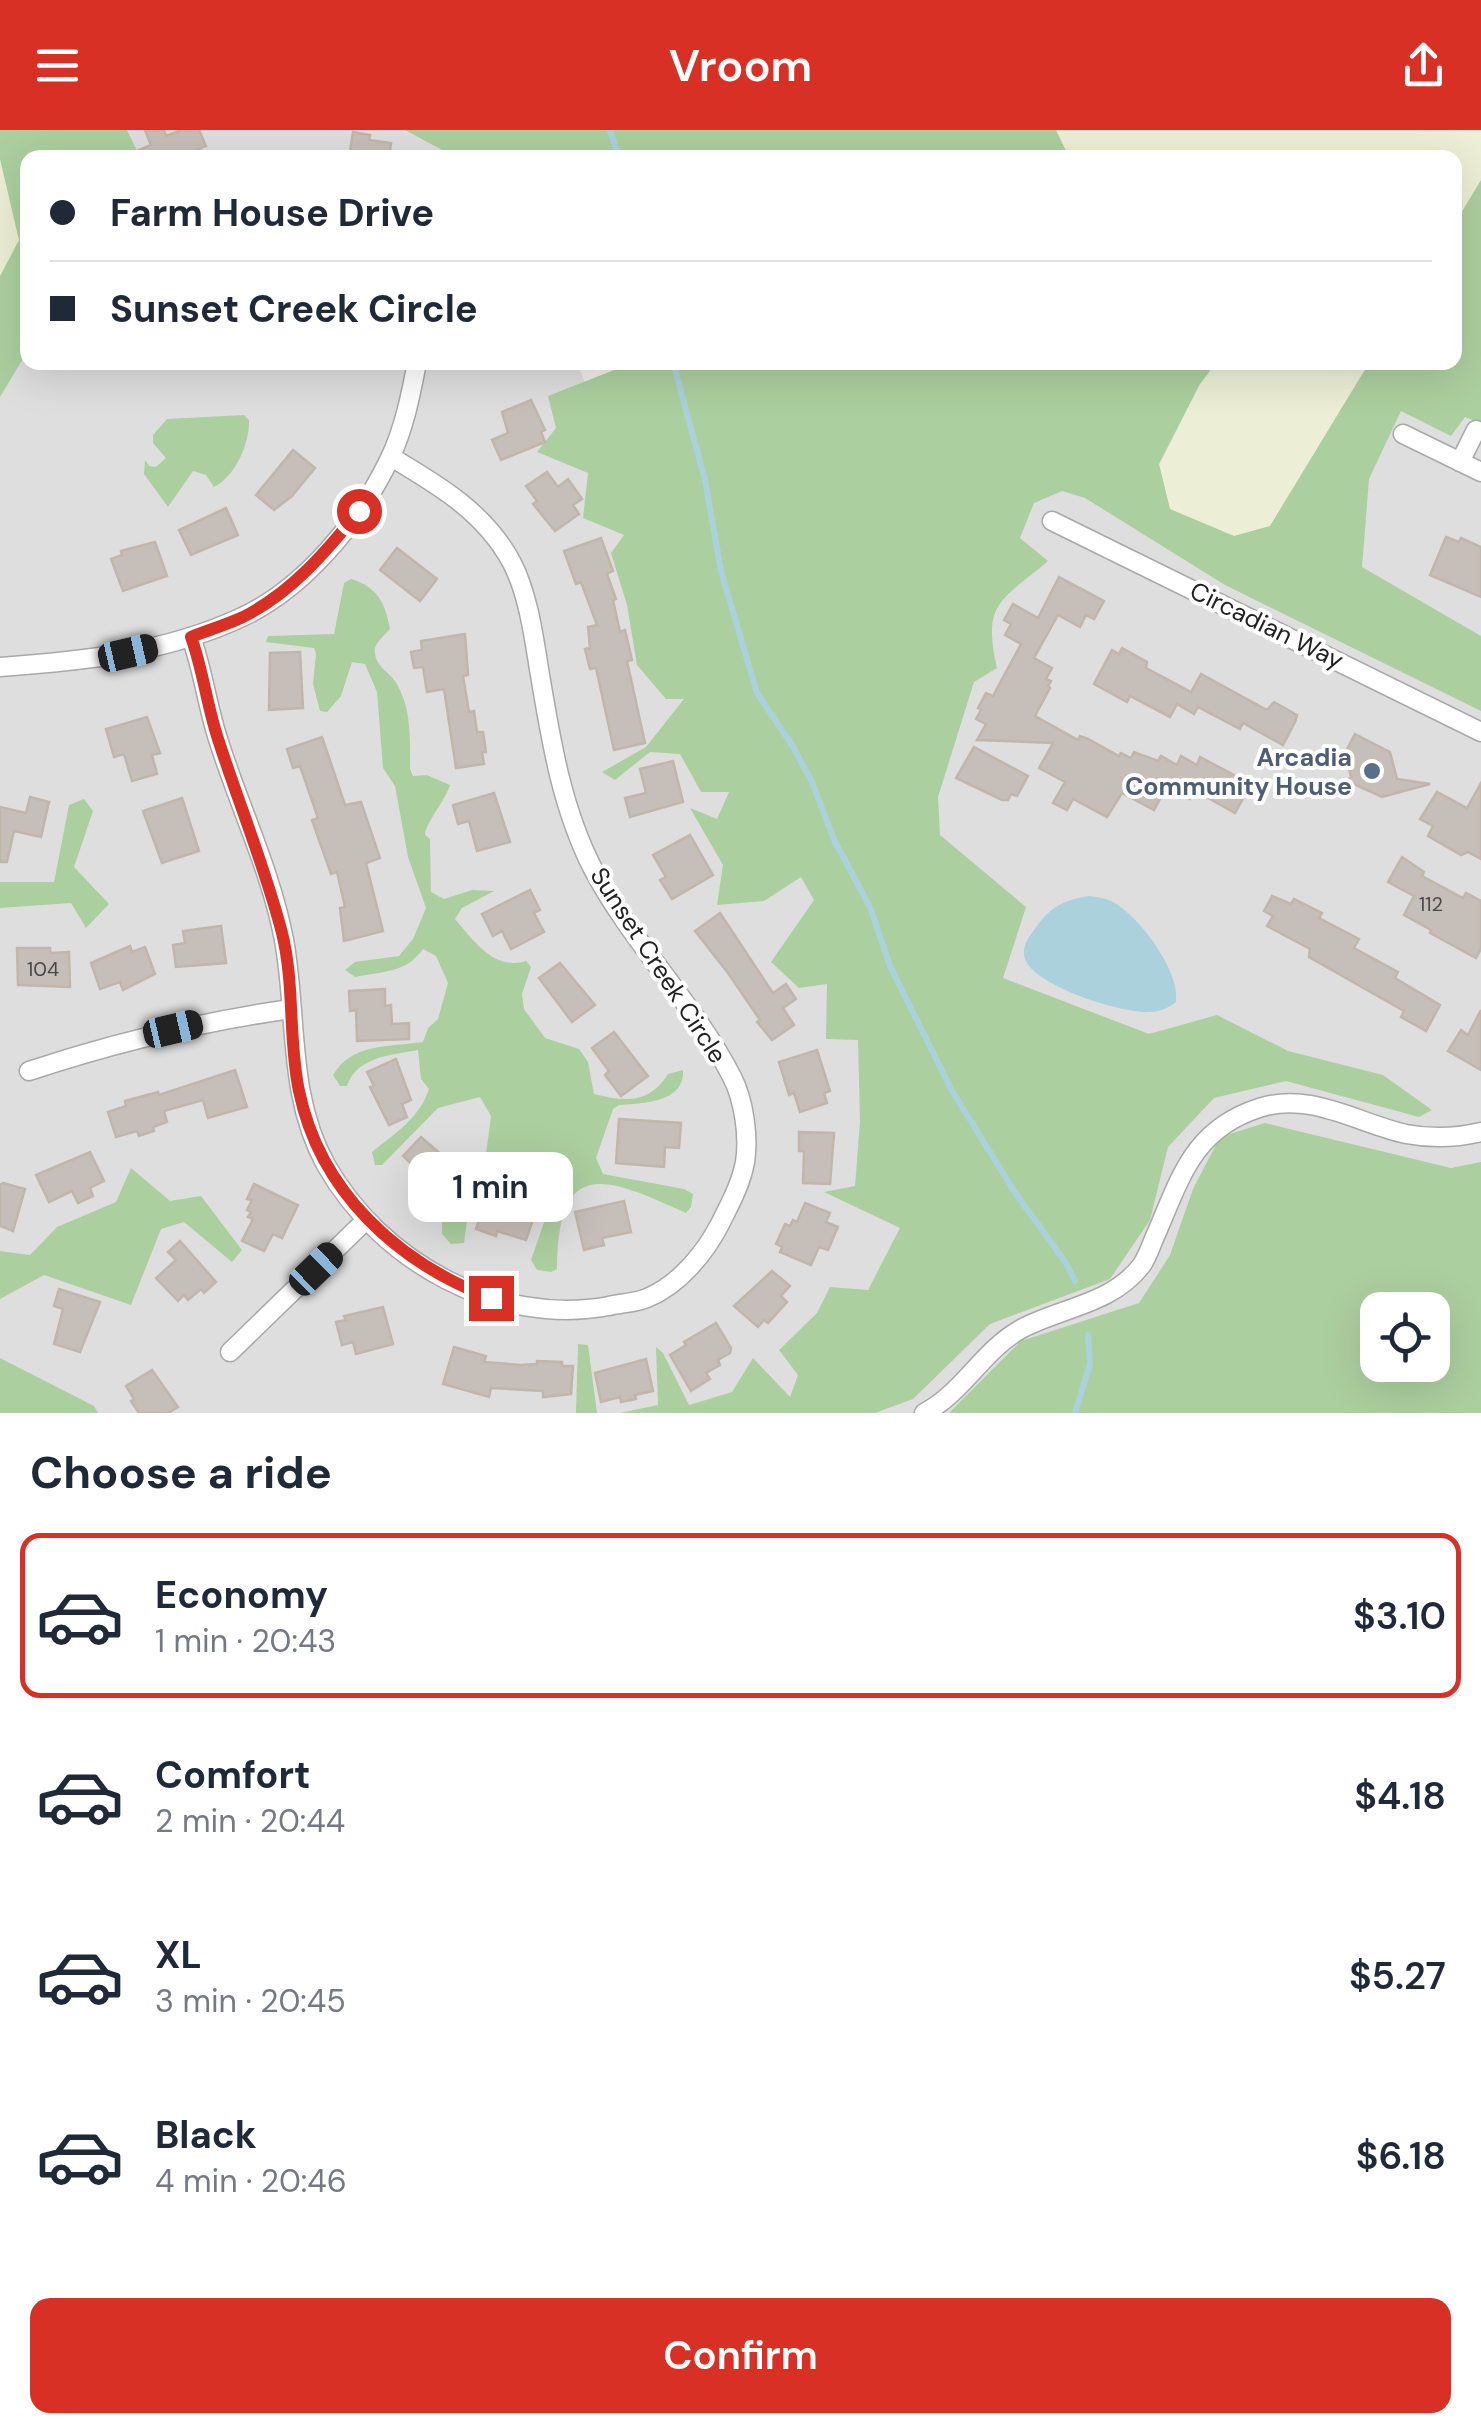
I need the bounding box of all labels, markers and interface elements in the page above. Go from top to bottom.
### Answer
text: Vroom [669,36,812,95]
icon: menu [30,38,85,93]
icon: share [1396,38,1451,93]
text: Farm House Drive [110,188,434,238]
text: Sunset Creek Circle [110,284,478,334]
route start [337,489,382,534]
street label: Circadian Way [1185,574,1349,677]
car [95,632,161,674]
place label: Arcadia Community House [1125,741,1352,803]
marker: Arcadia Community House [1361,760,1383,782]
street label: Sunset Creek Circle [583,861,734,1069]
house number: 112 [1419,891,1443,917]
house number: 104 [27,956,59,982]
car [140,1008,206,1050]
callout: 1 min [408,1153,574,1223]
text: 1 min [452,1166,529,1208]
car [284,1237,348,1301]
route end [469,1276,514,1321]
map controls [1360,1292,1450,1382]
button: locate [1360,1292,1450,1382]
text: Choose a ride [30,1443,332,1502]
text: Economy [155,1570,328,1620]
icon: car [35,1571,125,1661]
text: $3.10 [1353,1591,1446,1641]
text: 1 min · 20:43 [155,1620,336,1662]
text: Comfort [155,1750,311,1800]
icon: car [35,1751,125,1841]
text: $4.18 [1354,1771,1446,1821]
text: 2 min · 20:44 [155,1800,345,1842]
text: XL [155,1930,202,1980]
icon: car [35,1931,125,2021]
text: $5.27 [1349,1951,1446,2001]
text: 3 min · 20:45 [155,1980,346,2022]
text: Black [155,2110,257,2160]
icon: car [35,2111,125,2201]
text: $6.18 [1356,2131,1446,2181]
text: 4 min · 20:46 [155,2160,347,2202]
button: Confirm [30,2298,1451,2413]

